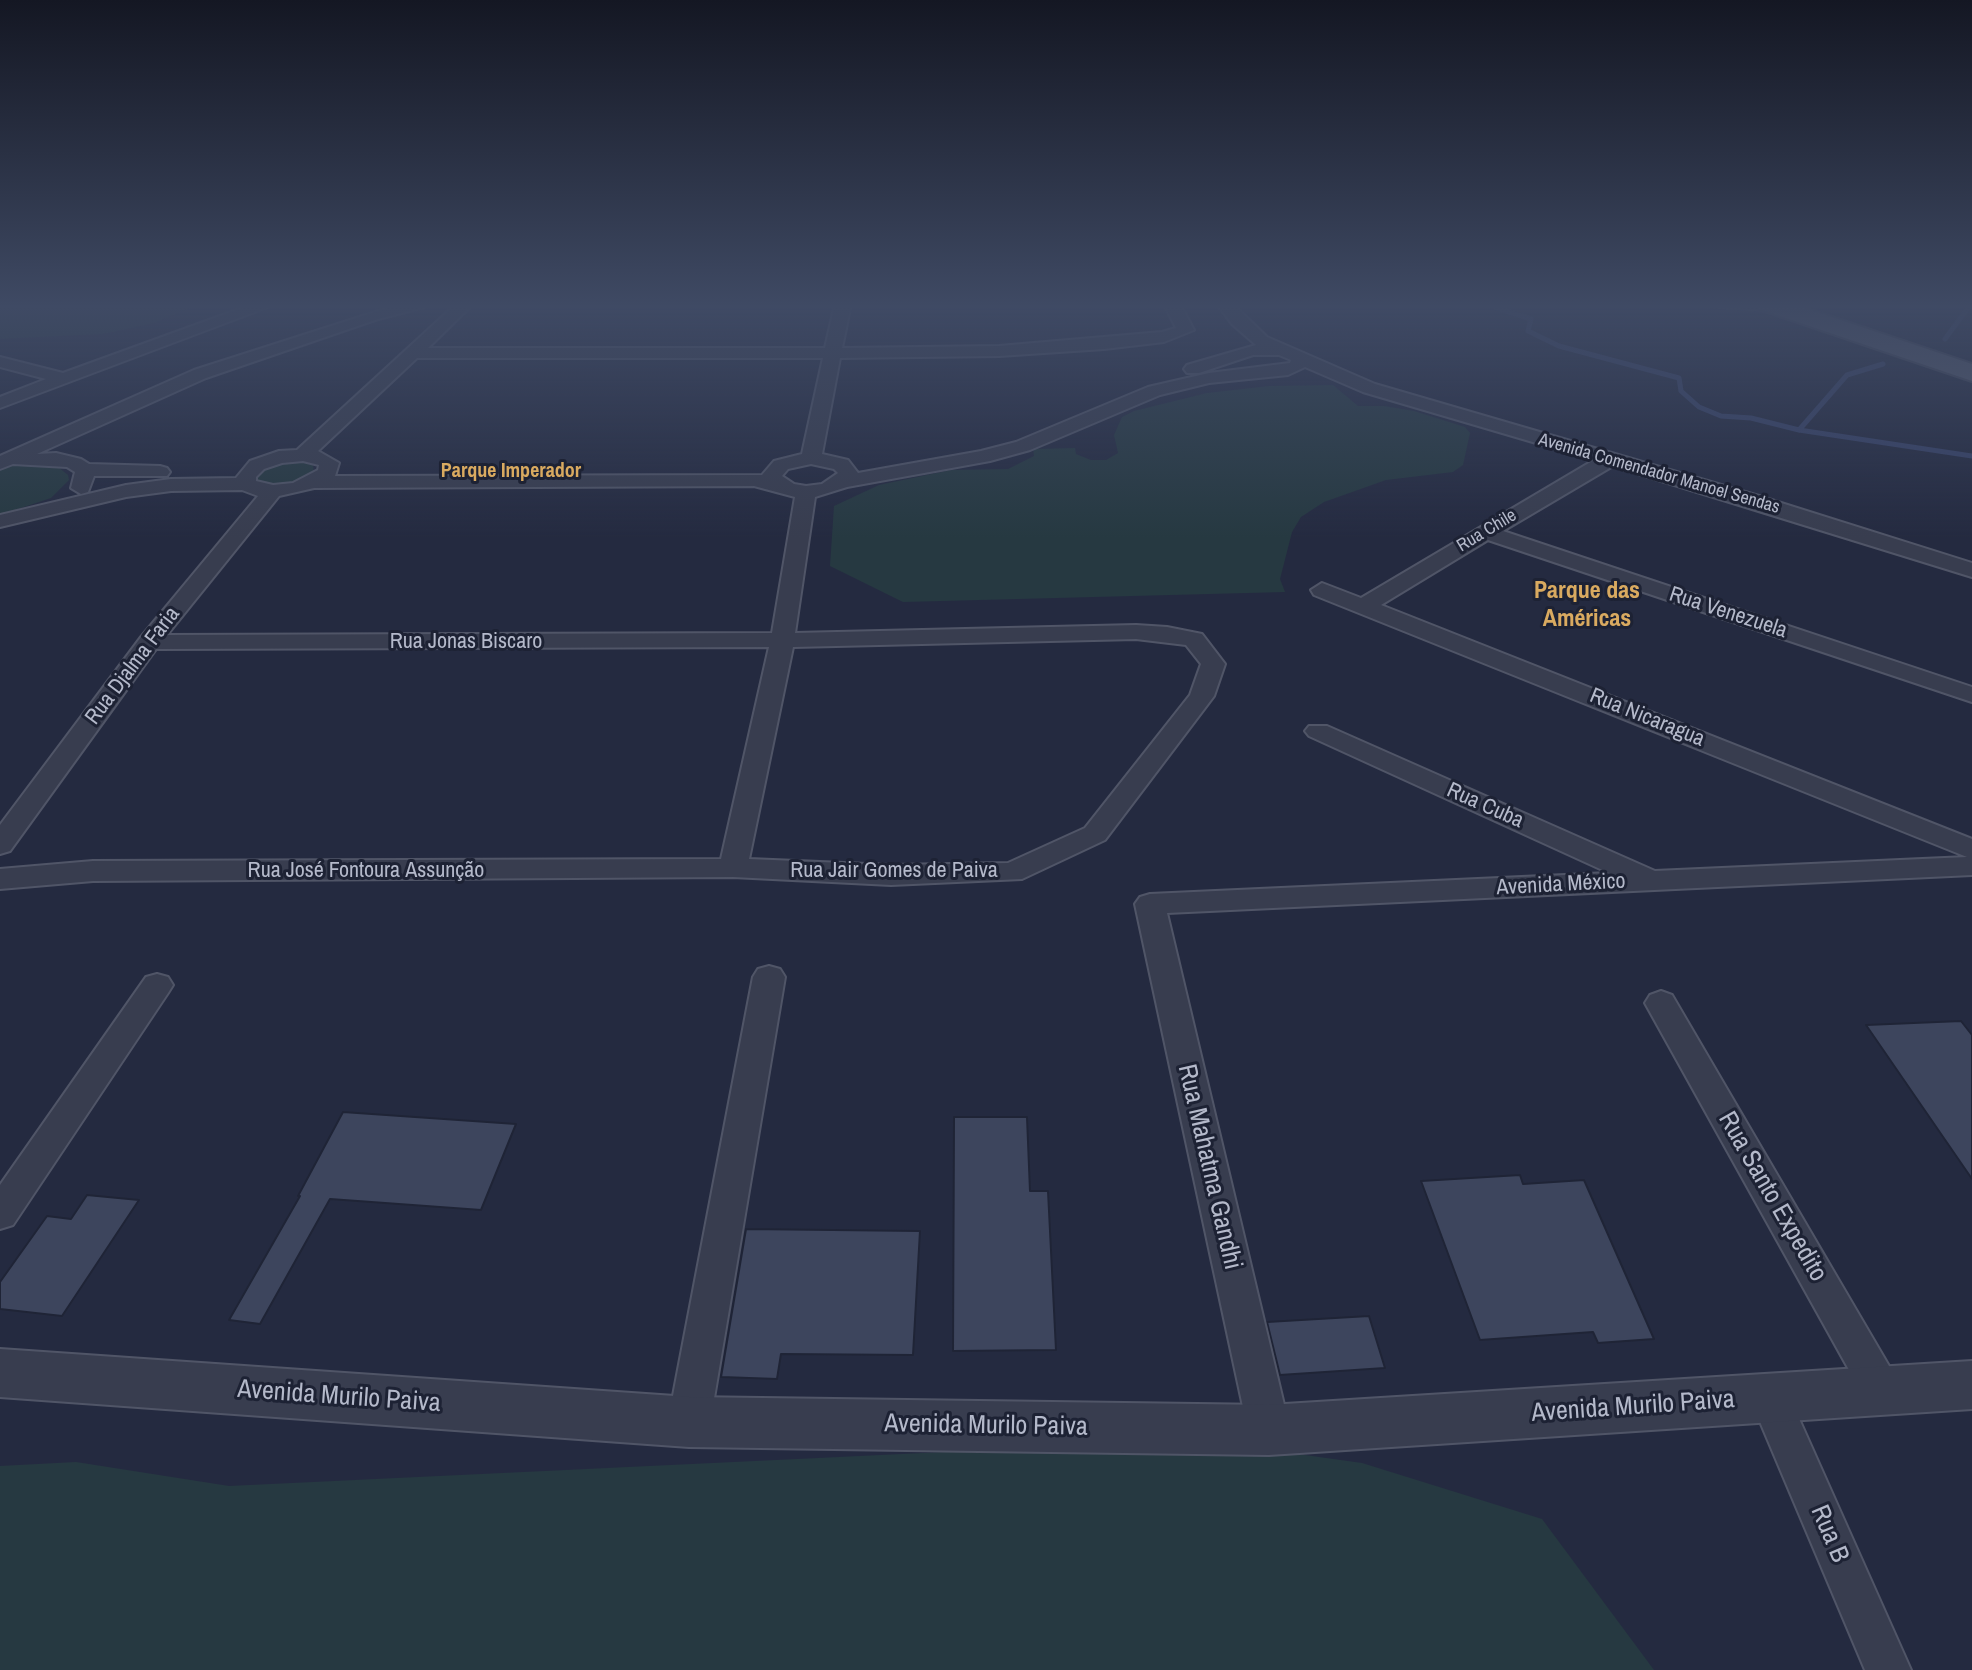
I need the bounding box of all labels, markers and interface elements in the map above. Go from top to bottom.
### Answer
street label: Avenida Comendador Manoel Sendas [1536,429,1782,519]
district label: Parque Imperador [441,460,581,484]
street label: Rua Chile [1453,505,1521,557]
district label: Parque das Américas [1534,578,1640,634]
street label: Rua Venezuela [1666,582,1790,644]
street label: Rua Djalma Faria [80,602,186,730]
street label: Rua Jonas Biscaro [390,629,542,655]
street label: Rua Nicaragua [1586,683,1708,753]
street label: Rua Cuba [1443,777,1527,835]
street label: Rua José Fontoura Assunção [248,858,484,884]
street label: Rua Jair Gomes de Paiva [790,858,998,884]
street label: Avenida México [1496,868,1626,902]
street label: Rua Mahatma Gandhi [1170,1061,1248,1273]
street label: Rua Santo Expedito [1711,1107,1833,1287]
street label: Avenida Murilo Paiva [236,1374,442,1420]
street label: Avenida Murilo Paiva [1530,1384,1736,1430]
street label: Avenida Murilo Paiva [884,1409,1088,1443]
street label: Rua B [1803,1501,1855,1567]

